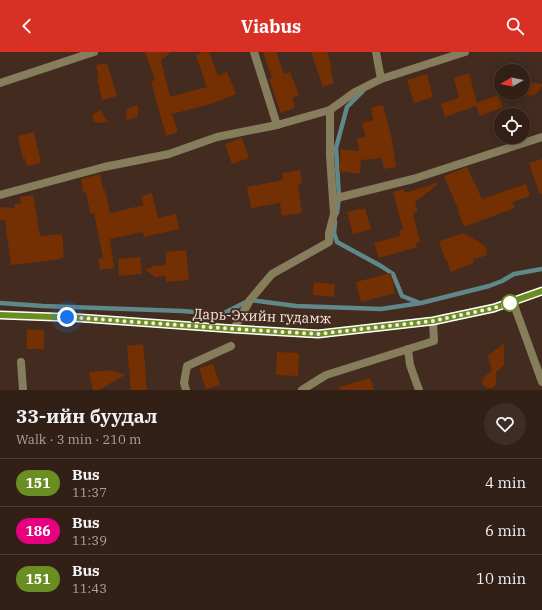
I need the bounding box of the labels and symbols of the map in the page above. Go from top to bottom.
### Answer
north arrow [494,64,530,100]
unlabelled marker [501,294,519,312]
street label: Дарь-Эхийн гудамж [193,305,331,327]
your location [57,307,77,327]

